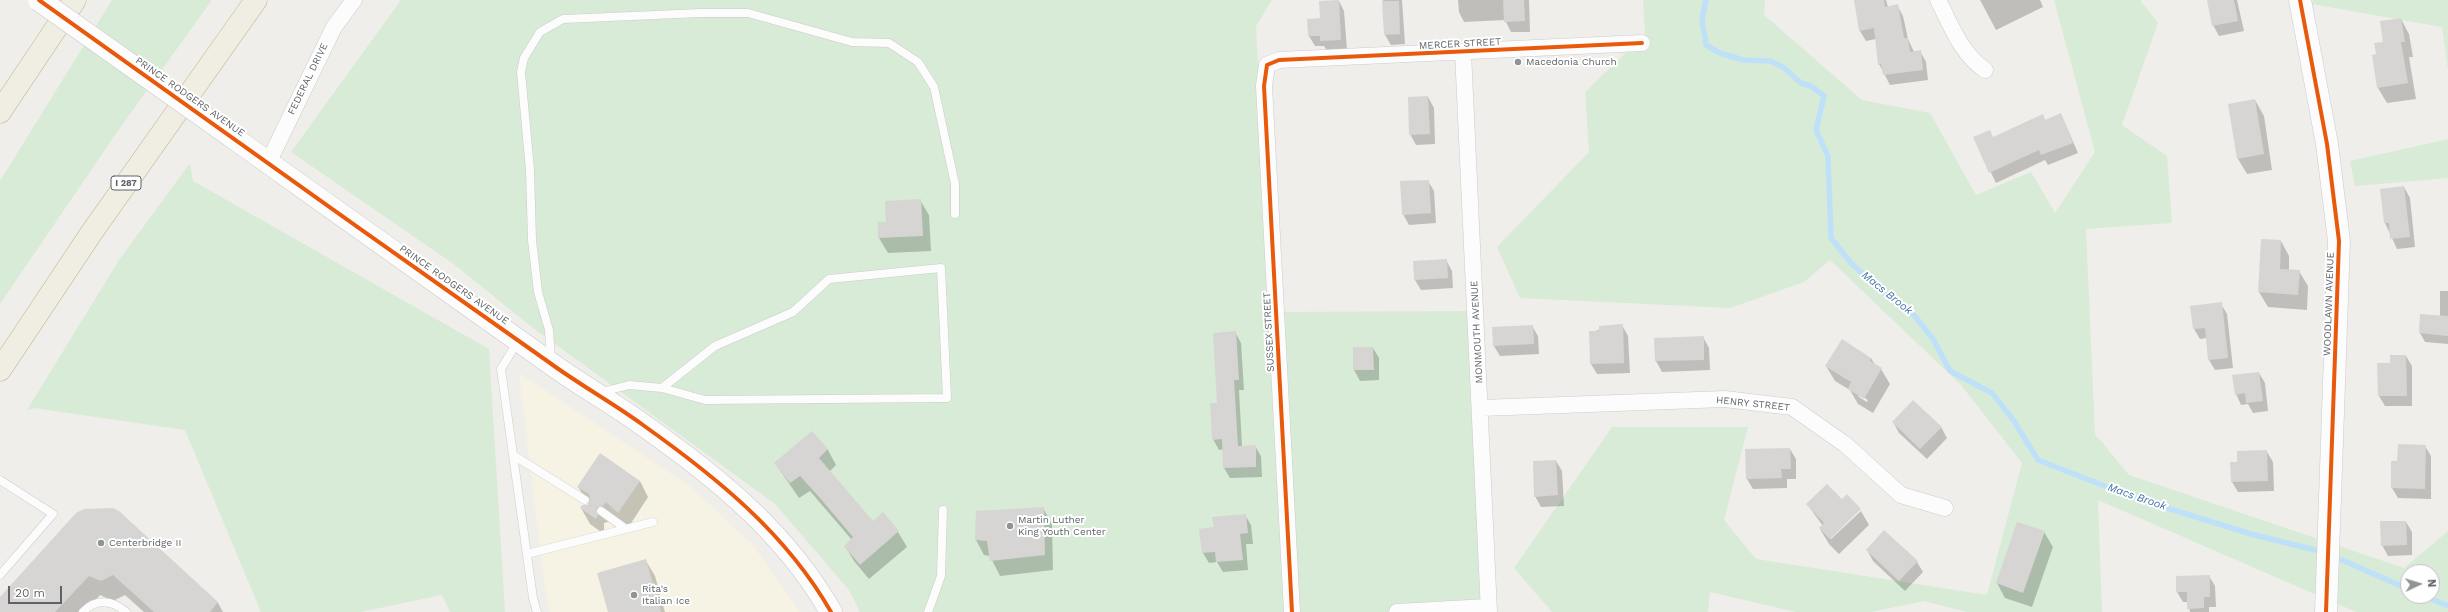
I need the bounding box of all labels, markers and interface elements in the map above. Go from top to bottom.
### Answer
street label: MERCER STREET [1419,36,1501,52]
street label: FEDERAL DRIVE [285,41,331,117]
street label: PRINCE RODGERS AVENUE [133,55,247,139]
place label: Macedonia Church [1526,56,1617,68]
marker: Macedonia Church [1513,57,1523,67]
road number: I 287 [111,176,141,190]
street label: PRINCE RODGERS AVENUE [397,243,511,327]
street label: WOODLAWN AVENUE [2321,252,2337,356]
water label: Macs Brook [1859,269,1915,317]
street label: MONMOUTH AVENUE [1468,280,1486,384]
street label: SUSSEX STREET [1261,292,1277,372]
street label: HENRY STREET [1715,394,1791,414]
water label: Macs Brook [2106,481,2168,513]
place label: Martin Luther King Youth Center [1018,514,1106,538]
marker: Martin Luther King Youth Center [1005,521,1015,531]
place label: Centerbridge II [109,537,181,549]
marker: Centerbridge II [96,538,106,548]
north arrow [2400,564,2440,604]
scale bar [10,578,64,604]
text: N [2425,579,2438,588]
place label: Rita's Italian Ice [642,583,690,606]
text: 20 m [15,586,45,600]
marker: Rita's Italian Ice [629,590,639,600]

